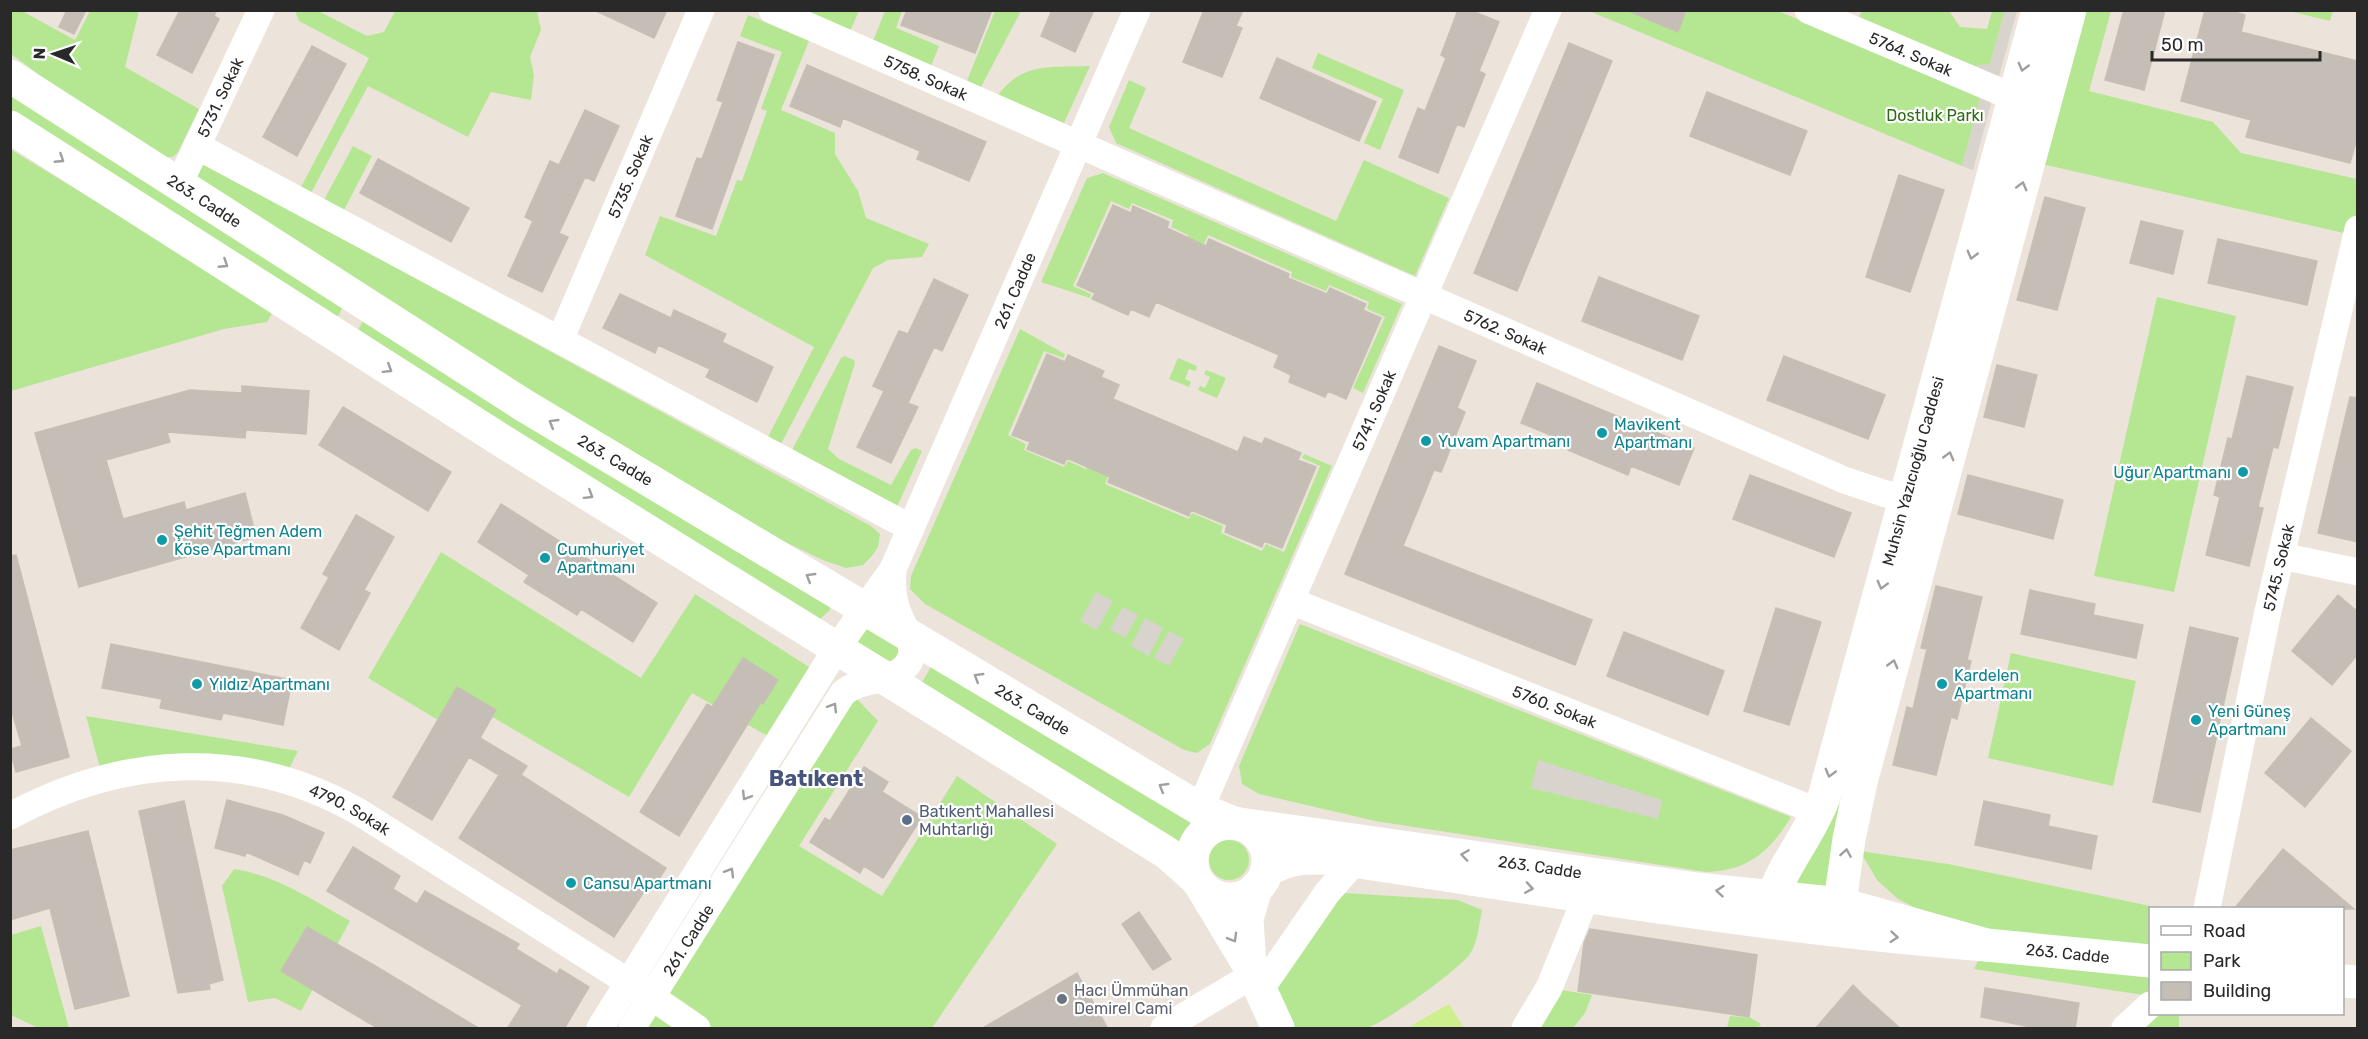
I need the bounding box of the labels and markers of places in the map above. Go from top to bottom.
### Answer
place label: Mavikent Apartmanı [1614,415,1692,452]
marker: Mavikent Apartmanı [1595,426,1609,440]
place label: Yuvam Apartmanı [1438,432,1570,451]
marker: Yuvam Apartmanı [1419,434,1433,448]
place label: Uğur Apartmanı [2113,463,2231,482]
marker: Uğur Apartmanı [2236,465,2250,479]
place label: Şehit Teğmen Adem Köse Apartmanı [174,522,322,559]
marker: Şehit Teğmen Adem Köse Apartmanı [155,533,169,547]
place label: Cumhuriyet Apartmanı [557,540,645,577]
marker: Cumhuriyet Apartmanı [538,551,552,565]
place label: Kardelen Apartmanı [1954,666,2032,703]
place label: Yıldız Apartmanı [209,675,330,694]
marker: Yıldız Apartmanı [190,677,204,691]
marker: Kardelen Apartmanı [1935,677,1949,691]
place label: Yeni Güneş Apartmanı [2208,702,2291,739]
marker: Yeni Güneş Apartmanı [2189,713,2203,727]
place label: Batıkent Mahallesi Muhtarlığı [919,802,1054,839]
marker: Batıkent Mahallesi Muhtarlığı [900,813,914,827]
place label: Cansu Apartmanı [583,874,712,893]
marker: Cansu Apartmanı [564,876,578,890]
place label: Hacı Ümmühan Demirel Cami [1074,981,1188,1018]
marker: Hacı Ümmühan Demirel Cami [1055,992,1069,1006]

